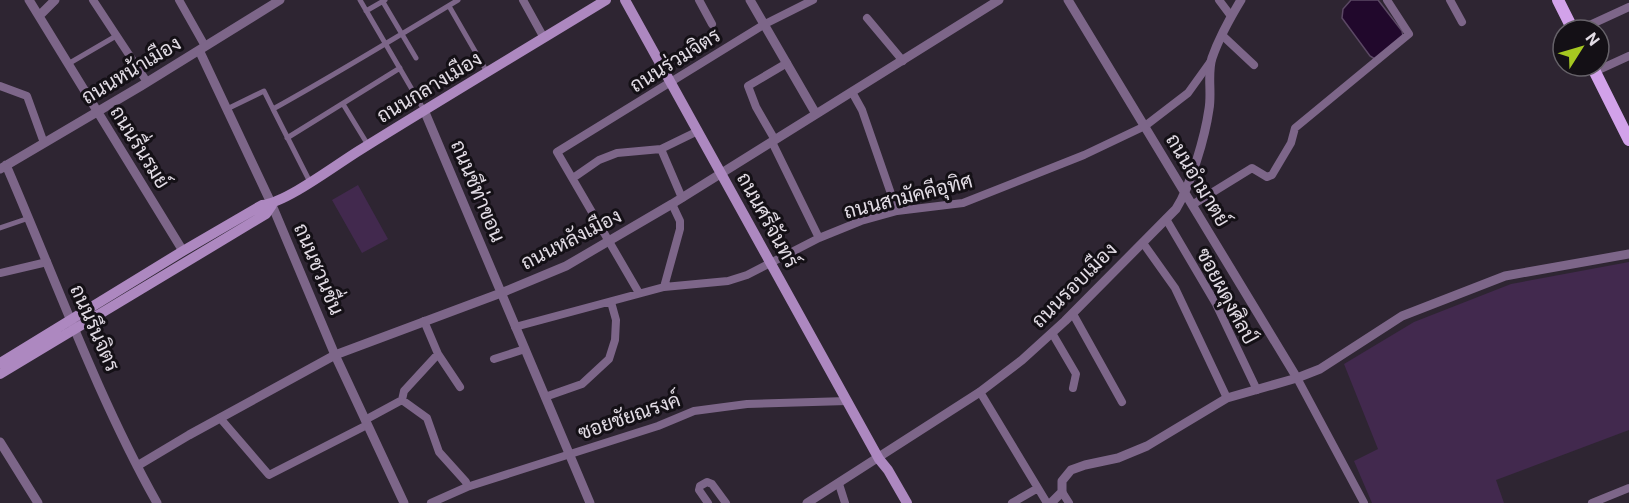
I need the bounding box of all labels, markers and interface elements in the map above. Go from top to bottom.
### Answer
north arrow [1551,18,1611,78]
street label: ถนนร่วมจิตร [625,23,725,97]
street label: ถนนหน้าเมือง [76,29,185,109]
text: N [1582,29,1604,50]
street label: ถนนกลางเมือง [371,45,486,128]
street label: ถนนรื่นรมย์ [105,99,179,193]
street label: ถนนอำมาตย์ [1161,128,1237,231]
street label: ถนนชีท่าขอน [446,136,511,246]
street label: ถนนศรีจันทร์ [732,167,806,272]
street label: ถนนสามัคคีอุทิศ [841,167,975,226]
street label: ถนนหลังเมือง [516,202,625,275]
street label: ถนนชวนชื่น [289,218,354,318]
street label: ถนนรอบเมือง [1025,236,1122,333]
street label: ซอยผดุงศิลป์ [1190,244,1262,349]
street label: ถนนรึนจิตร [65,280,126,375]
street label: ซอยชัยณรงค์ [574,385,683,445]

